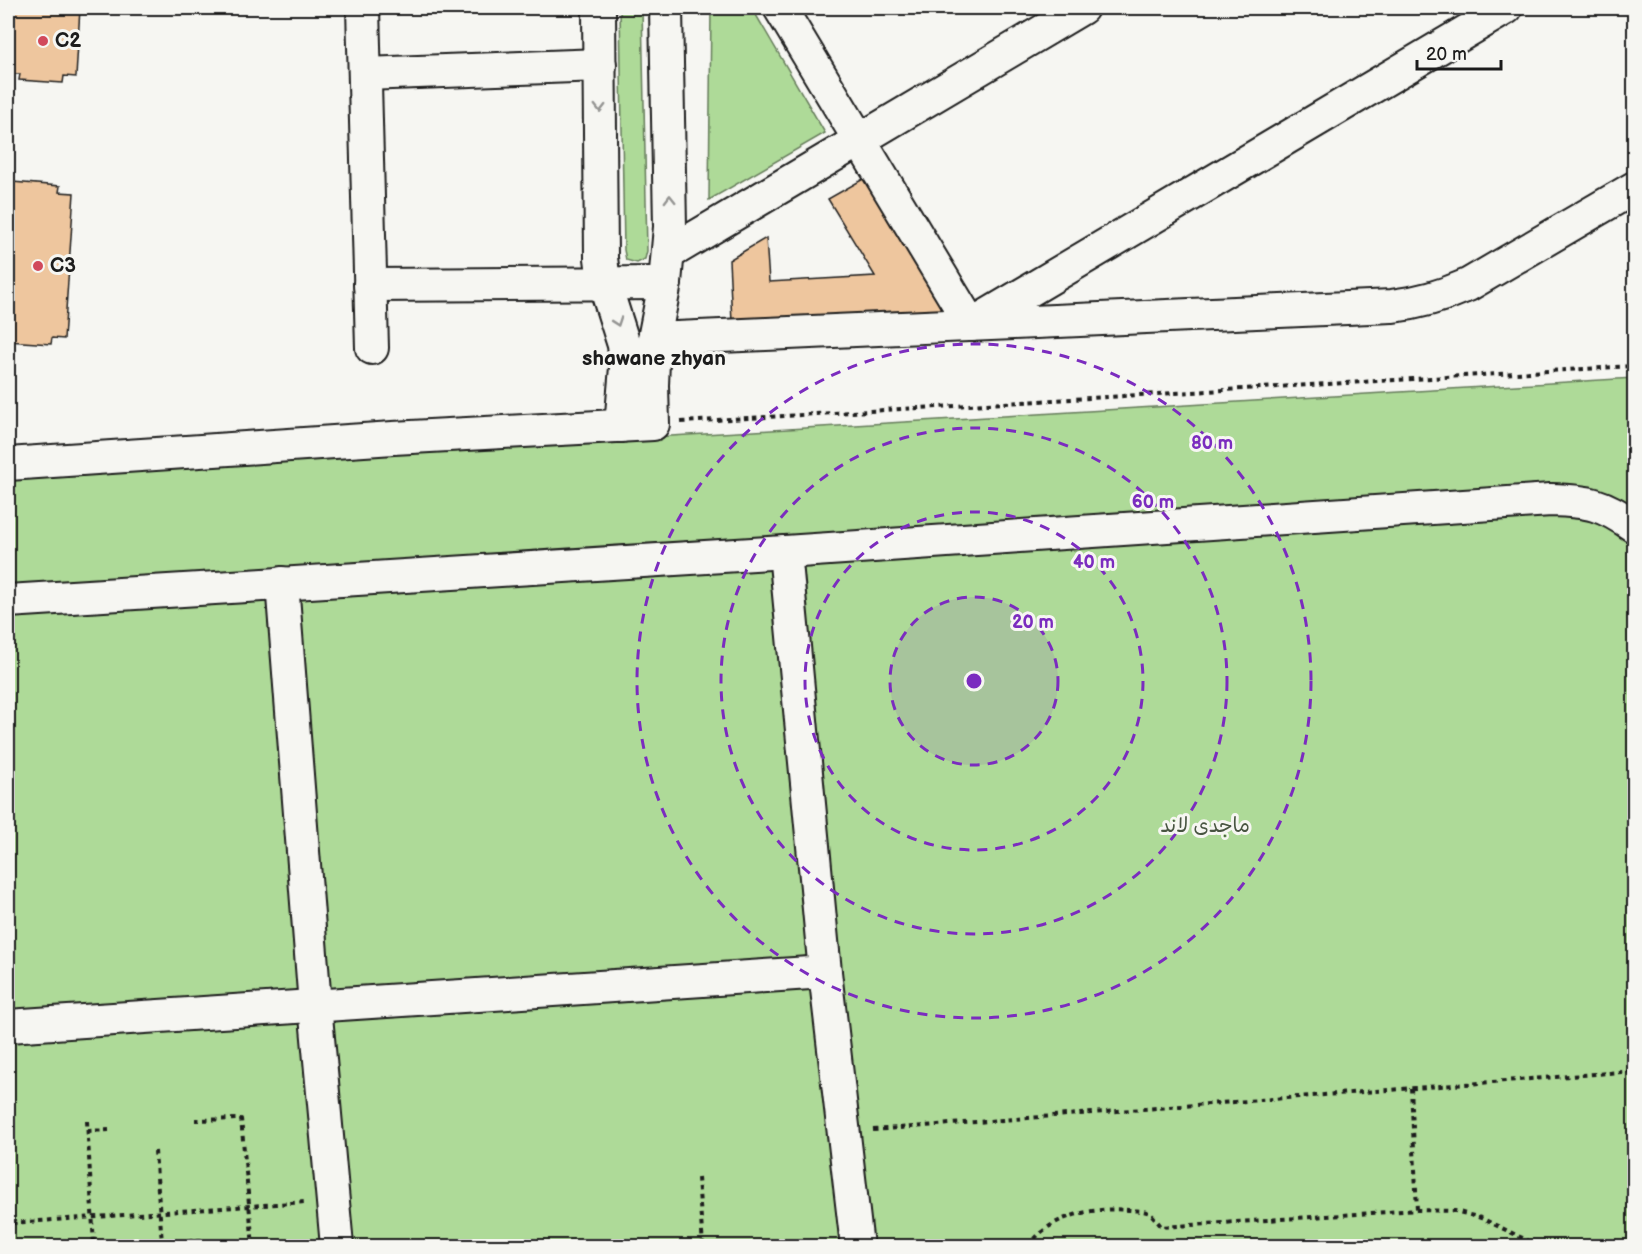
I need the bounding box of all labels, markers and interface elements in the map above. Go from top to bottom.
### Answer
place label: C2 [55,29,81,53]
scale bar [1417,33,1501,71]
marker: C2 [36,34,50,48]
text: 20 m [1426,44,1467,65]
one-way arrow [594,103,606,112]
one-way arrow [664,195,676,204]
place label: C3 [50,254,76,278]
marker: C3 [31,259,45,273]
one-way arrow [609,316,622,327]
district label: shawane zhyan [582,346,726,371]
text: 80 m [1191,433,1233,454]
text: 60 m [1132,492,1174,513]
text: 40 m [1073,552,1115,573]
text: 20 m [1012,612,1054,633]
centre of rings [964,671,984,691]
park label: ماجدی لاند [1160,814,1250,838]

